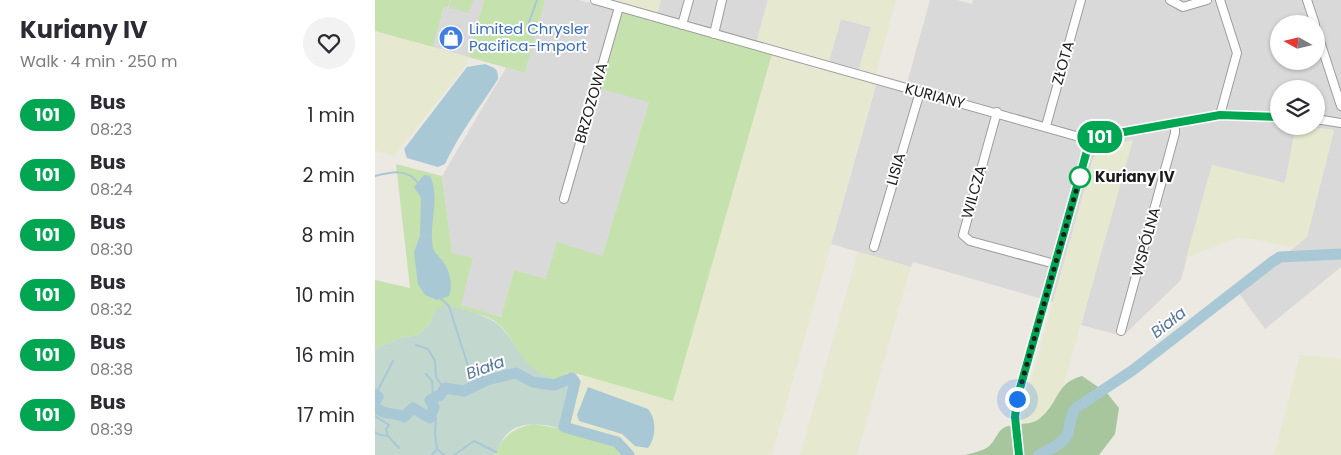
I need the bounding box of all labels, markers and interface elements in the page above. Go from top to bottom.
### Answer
text: Kuriany IV [20,13,148,46]
north arrow [1270,15,1325,70]
map controls [1270,15,1325,135]
button: heart [303,17,355,69]
place label: Limited Chrysler Pacifica-Import [469,18,589,56]
shop icon: Limited Chrysler Pacifica-Import [438,25,464,51]
street label: ZŁOTA [1046,38,1079,87]
text: Walk · 4 min · 250 m [20,50,178,73]
street label: BRZOZOWA [569,60,612,146]
street label: KURIANY [903,77,968,114]
button: layers [1270,80,1325,135]
text: Bus [90,89,126,116]
text: 101 [35,102,60,127]
text: 1 min [307,102,355,129]
text: 08:23 [90,118,132,141]
line badge: 101 [1071,121,1129,153]
text: 101 [1087,124,1113,149]
text: Bus [90,149,126,176]
street label: LISIA [881,150,910,188]
text: 101 [35,162,60,187]
text: 2 min [303,162,355,189]
street label: WILCZA [956,163,991,221]
marker: Kuriany IV [1069,166,1091,188]
place label: Kuriany IV [1095,166,1175,187]
text: 08:24 [90,178,133,201]
street label: WSPÓLNA [1126,205,1165,279]
text: Bus [90,209,126,236]
text: 101 [35,222,60,247]
text: 8 min [302,222,355,249]
text: 08:30 [90,238,133,261]
text: Bus [90,269,126,296]
text: 101 [35,282,60,307]
text: 10 min [296,282,355,309]
text: 08:32 [90,298,132,321]
water label: Biała [1146,301,1191,344]
text: Bus [90,329,126,356]
text: 101 [35,342,60,367]
text: 16 min [295,342,355,369]
water label: Biała [463,350,508,385]
text: 08:38 [90,358,133,381]
your location [1005,387,1030,412]
text: Bus [90,389,126,416]
text: 101 [35,402,60,427]
text: 17 min [297,402,355,429]
text: 08:39 [90,418,133,441]

